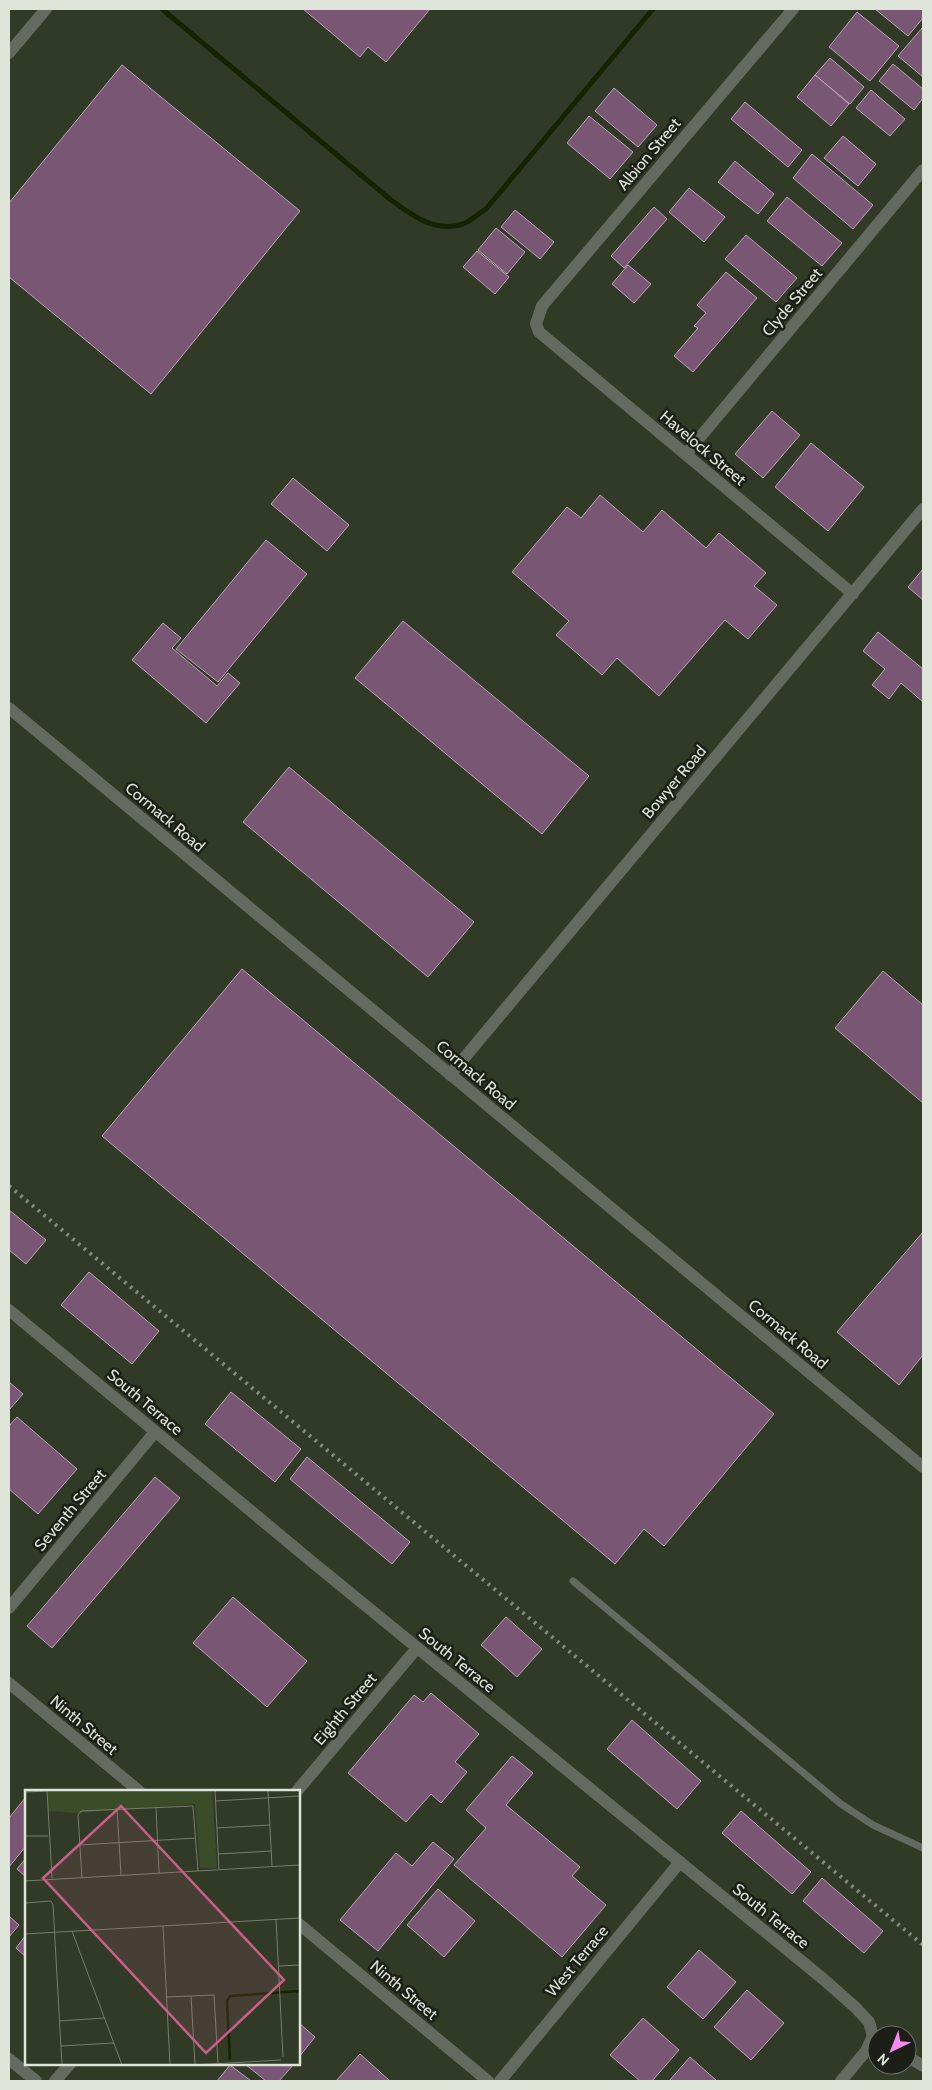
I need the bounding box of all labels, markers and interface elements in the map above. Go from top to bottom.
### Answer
street label: Albion Street [613,114,685,194]
street label: Clyde Street [758,264,826,340]
street label: Havelock Street [656,407,750,490]
street label: Bowyer Road [638,742,710,822]
street label: Cormack Road [121,778,209,856]
street label: Cormack Road [432,1036,520,1114]
street label: Cormack Road [744,1295,832,1373]
street label: South Terrace [103,1365,187,1439]
street label: Seventh Street [30,1465,110,1555]
street label: South Terrace [415,1623,499,1697]
street label: Eighth Street [309,1669,381,1749]
street label: Ninth Street [46,1691,122,1759]
inset map [25,1790,300,2065]
street label: South Terrace [729,1879,813,1953]
street label: West Terrace [542,1922,612,2000]
street label: Ninth Street [366,1956,442,2024]
north arrow [867,2025,917,2075]
text: N [873,2050,893,2069]

